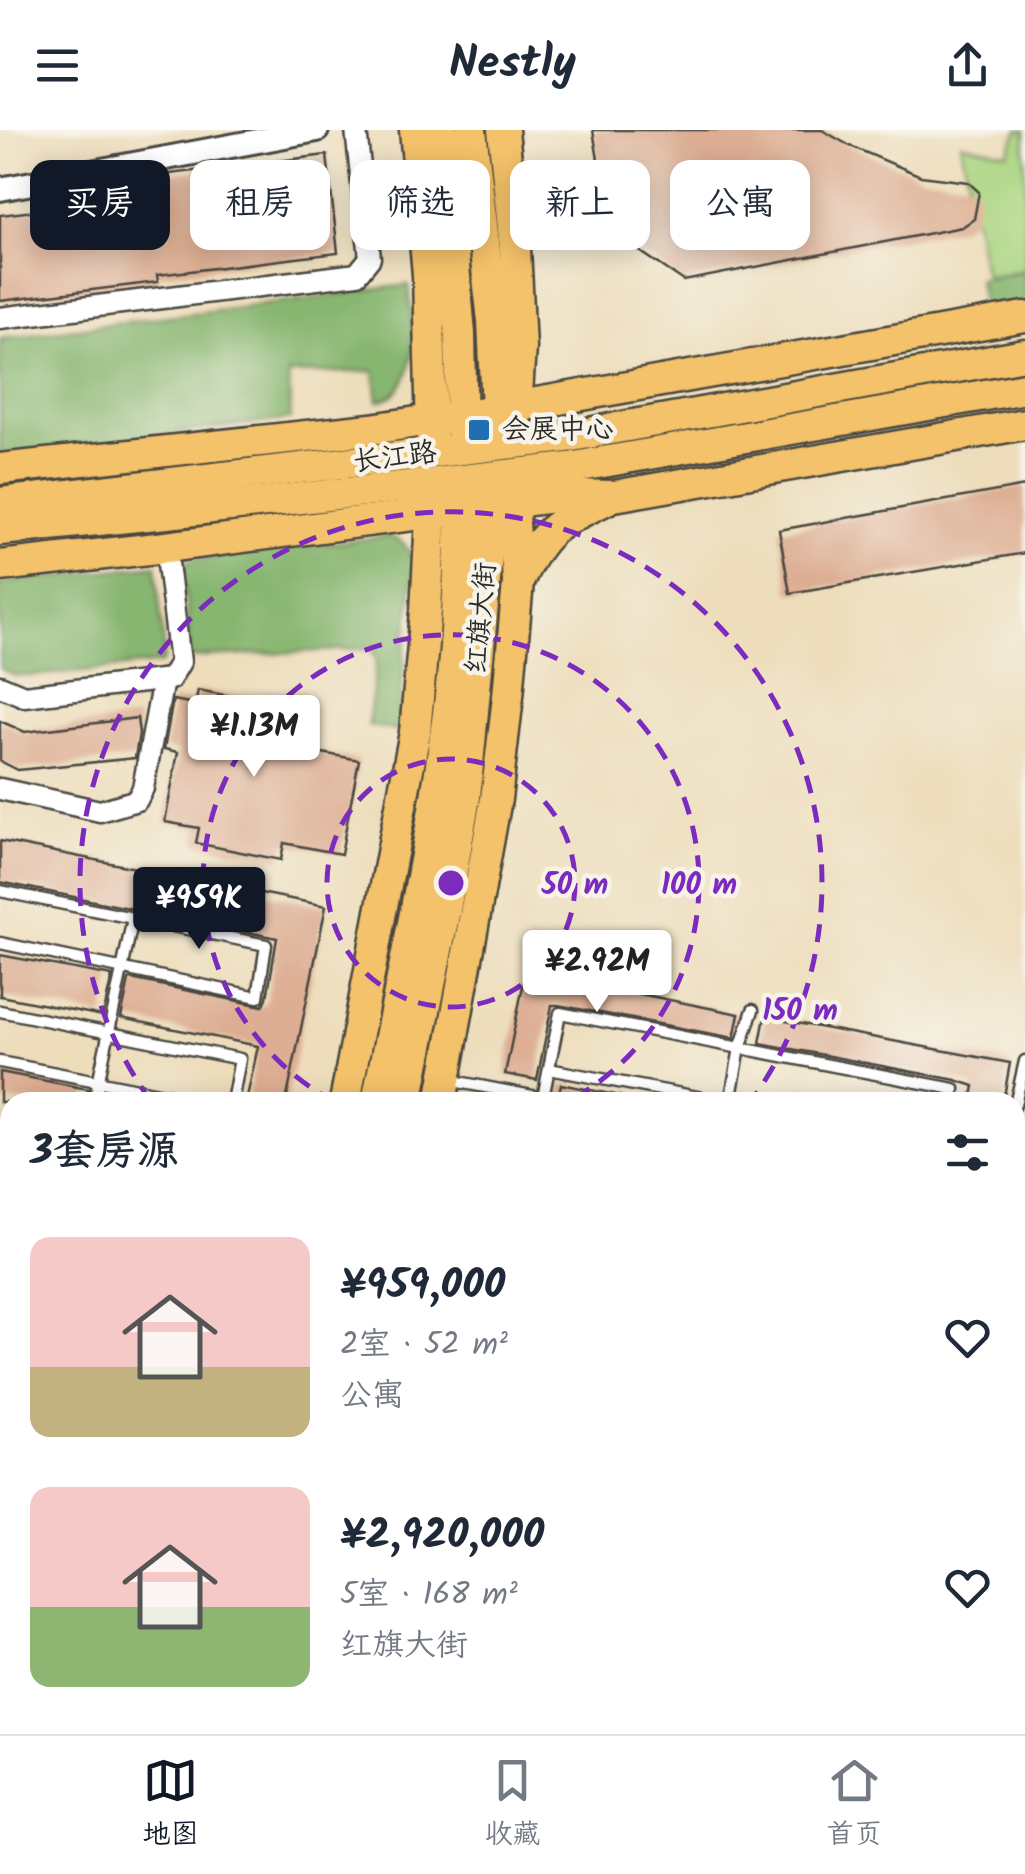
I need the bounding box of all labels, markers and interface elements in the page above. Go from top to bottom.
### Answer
text: Nestly [449,29,576,101]
icon: menu [30,38,85,93]
icon: share [940,38,995,93]
chip: 买房 [30,160,170,250]
chip: 租房 [190,160,330,250]
chip: 筛选 [350,160,490,250]
chip: 新上 [510,160,650,250]
chip: 公寓 [670,160,810,250]
place label: 会展中心 [502,408,614,453]
marker: 会展中心 [466,417,492,443]
street label: 长江路 [351,431,439,485]
street label: 红旗大街 [455,560,509,676]
pin: ¥1.13M [173,695,335,780]
text: ¥1.13M [210,702,298,753]
text: 50 m [541,862,608,910]
text: 100 m [661,862,737,910]
centre of rings [433,865,469,901]
pin: ¥959K [129,867,269,952]
text: ¥959K [155,874,243,925]
pin: ¥2.92M [516,930,678,1015]
text: ¥2.92M [545,937,649,988]
text: 150 m [762,988,838,1036]
text: 3套房源 [30,1119,179,1186]
icon: filters [940,1125,995,1180]
text: ¥959,000 [340,1253,505,1320]
icon: home [110,1277,230,1397]
icon: heart [940,1310,995,1365]
text: 2室 · 52 m² [340,1320,508,1371]
text: 公寓 [340,1371,404,1422]
text: ¥2,920,000 [340,1503,544,1570]
icon: home [110,1527,230,1647]
icon: heart [940,1560,995,1615]
text: 5室 · 168 m² [340,1570,518,1621]
text: 红旗大街 [340,1621,468,1672]
tab: 地图 [143,1753,199,1858]
tab: 收藏 [484,1753,540,1858]
tab: 首页 [826,1753,882,1858]

